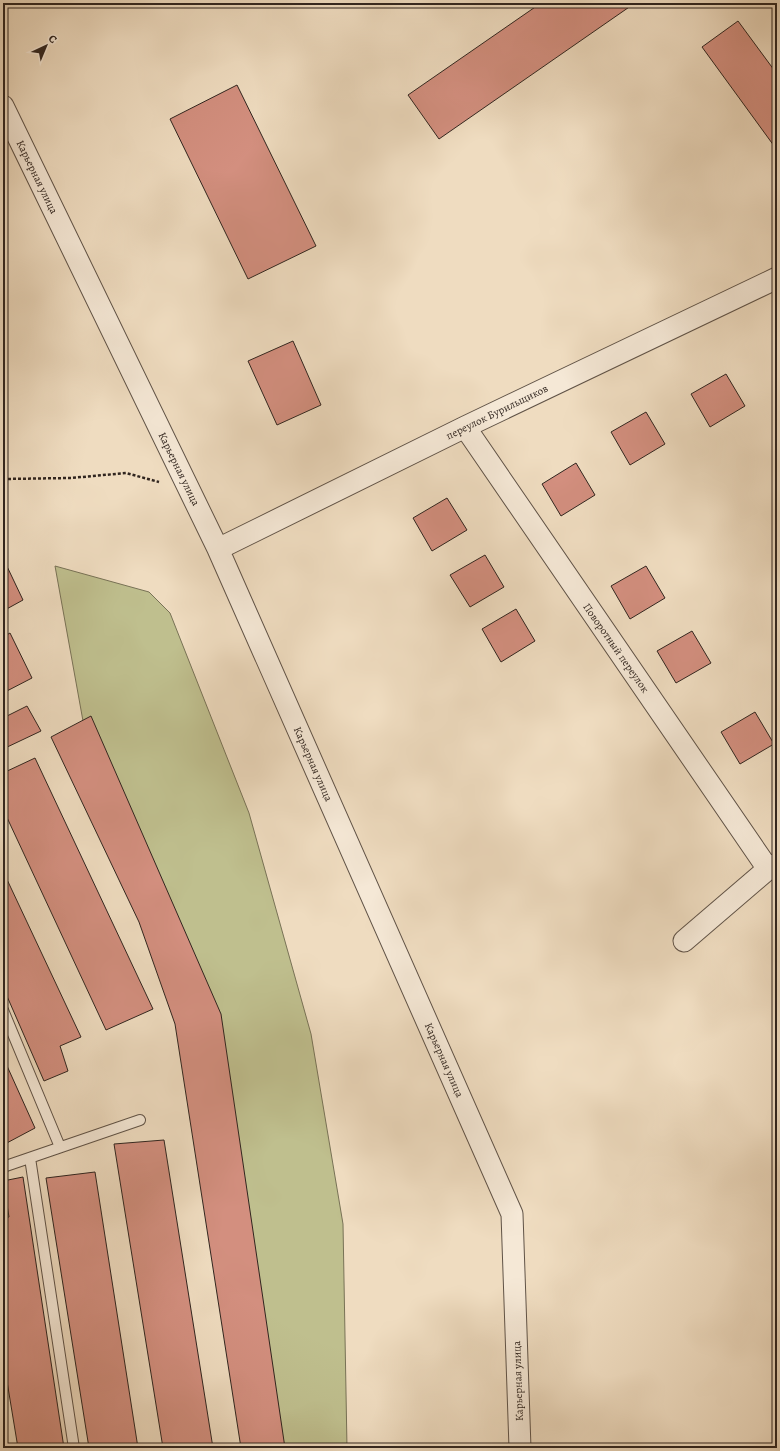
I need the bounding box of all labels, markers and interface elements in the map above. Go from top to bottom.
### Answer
north arrow [26,26,66,66]
text: С [45,31,60,47]
street label: Карьерная улица [13,138,62,217]
street label: переулок Бурильщиков [443,381,551,443]
street label: Карьерная улица [155,430,204,509]
street label: Поворотный переулок [579,600,653,696]
street label: Карьерная улица [290,724,337,805]
street label: Карьерная улица [421,1020,468,1101]
street label: Карьерная улица [509,1340,527,1421]

